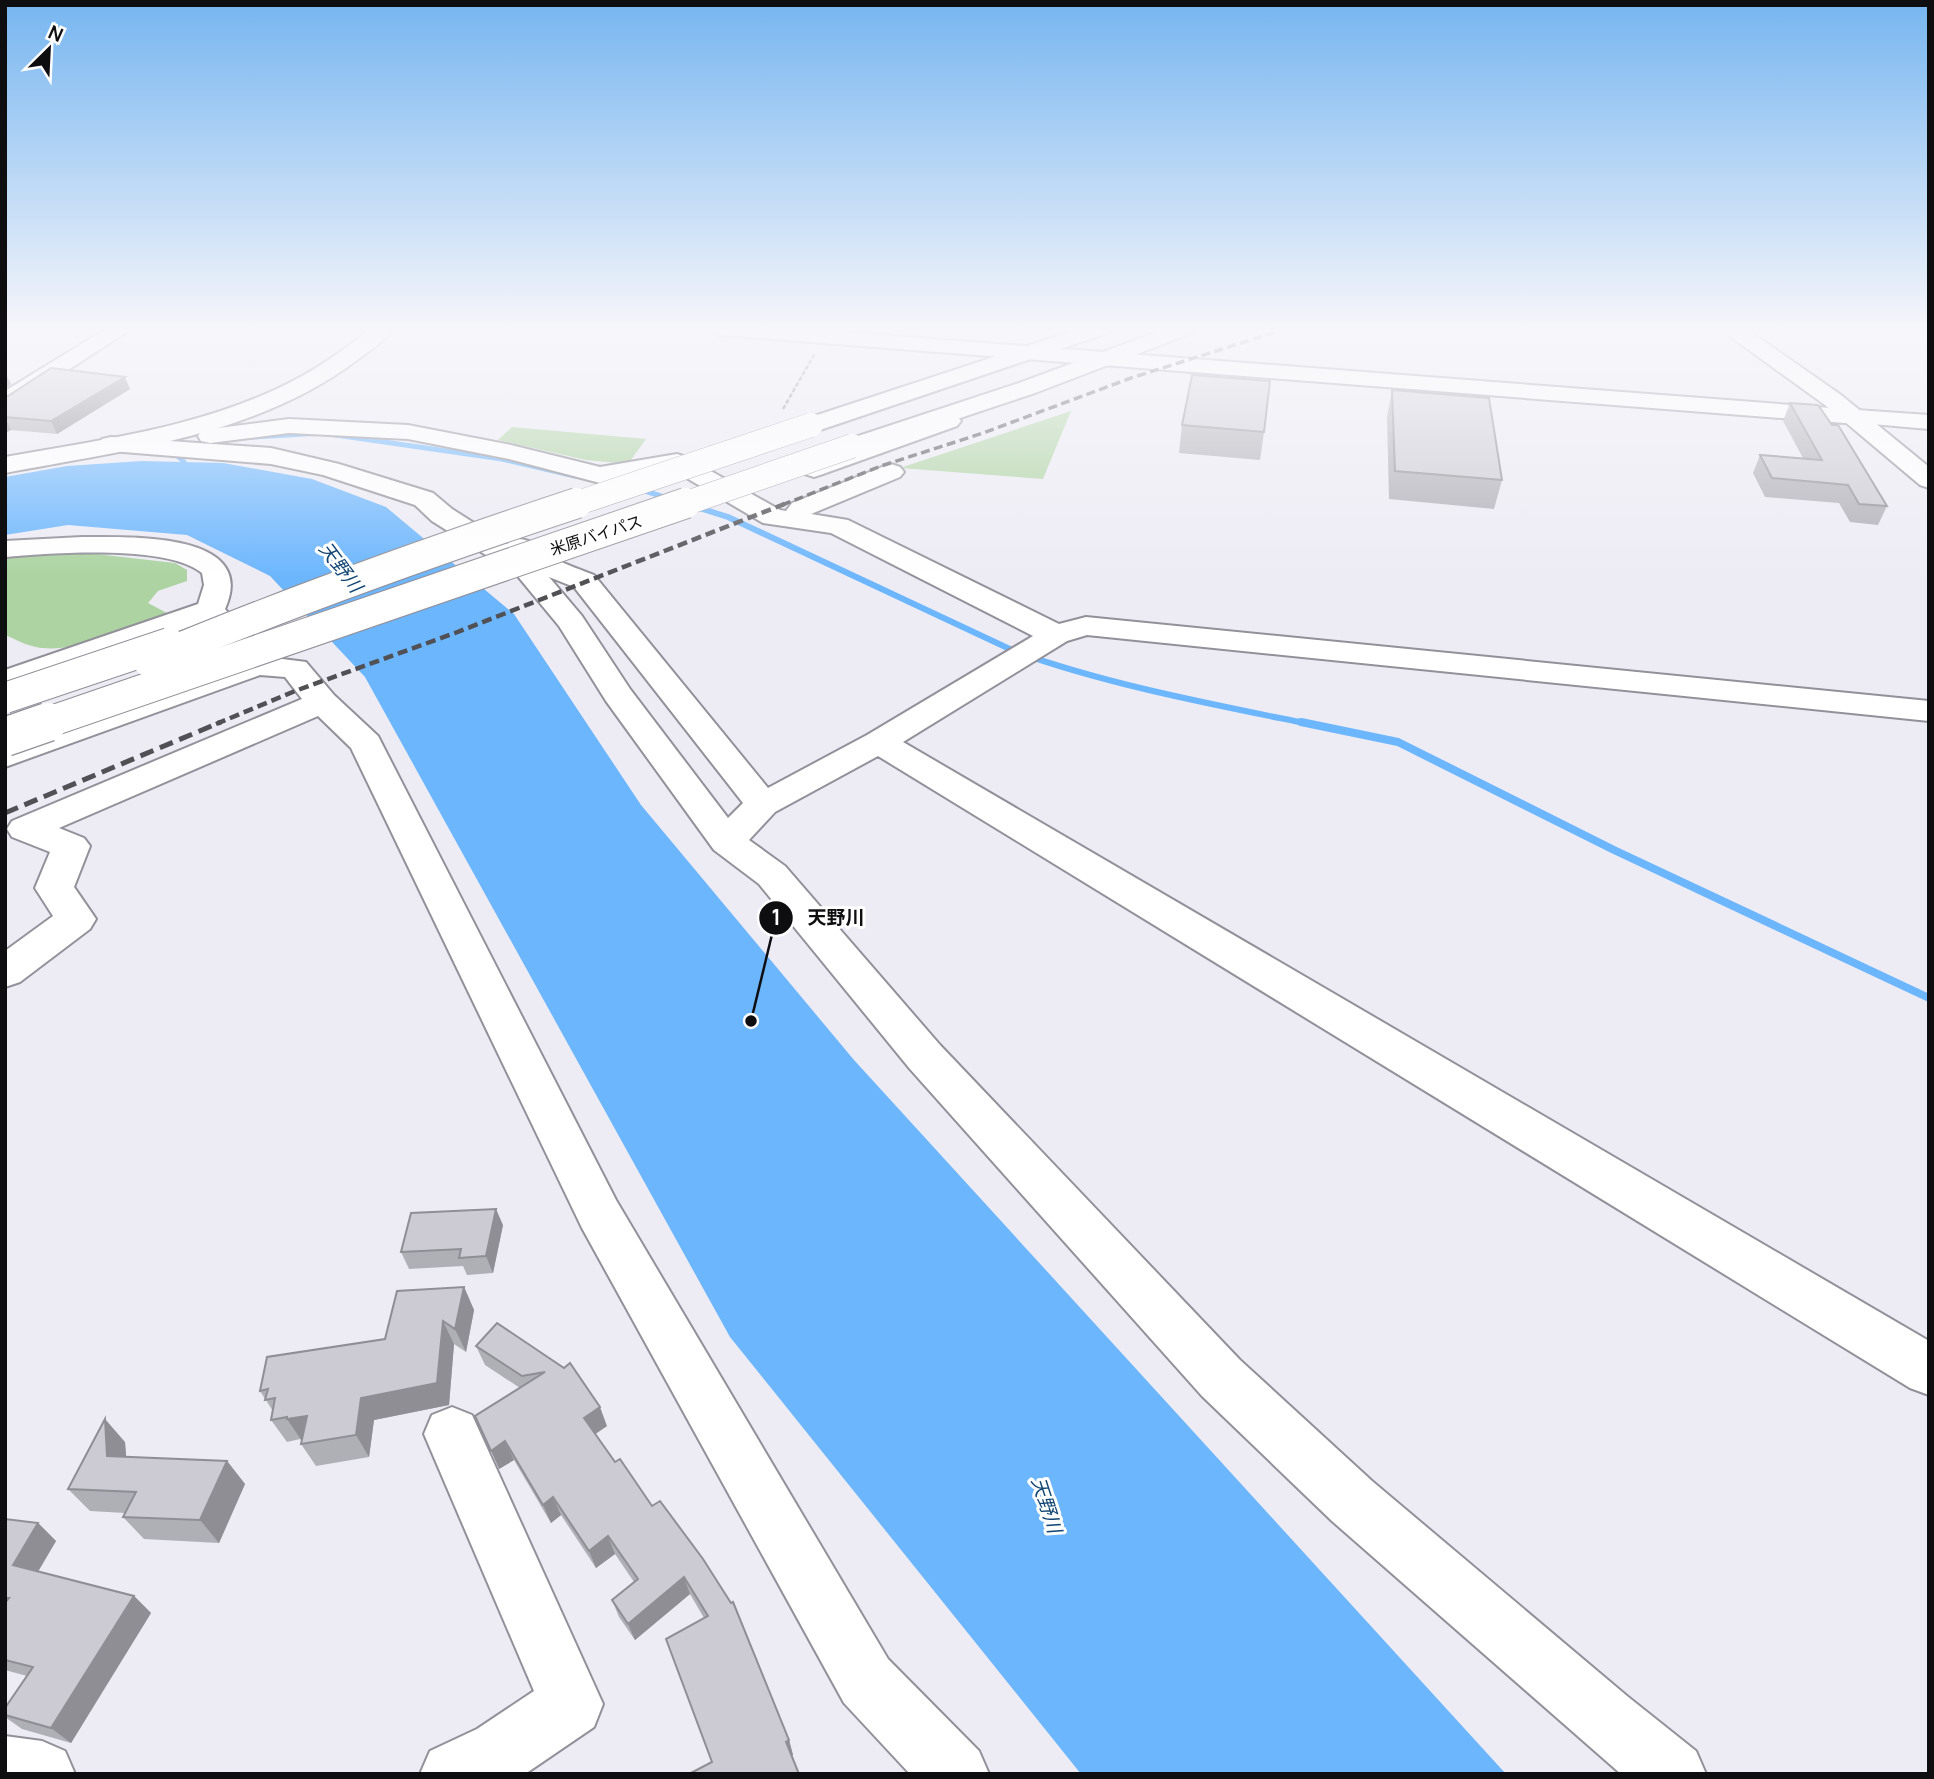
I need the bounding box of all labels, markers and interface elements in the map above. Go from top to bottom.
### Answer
north arrow [14,14,84,84]
text: N [44,19,67,48]
street label: 米原バイパス [547,510,645,560]
water label: 天野川 [313,536,370,599]
callout: 天野川 [758,898,878,938]
text: 1 [771,903,781,931]
text: 天野川 [807,904,865,930]
water label: 天野川 [1026,1474,1069,1538]

